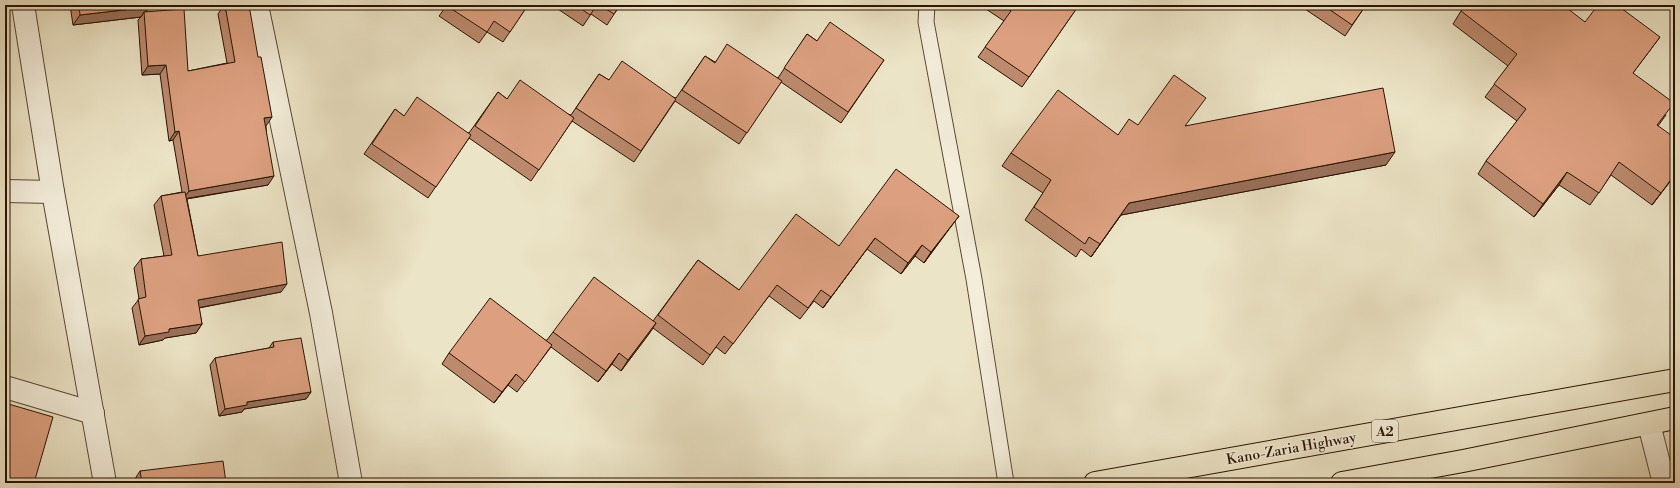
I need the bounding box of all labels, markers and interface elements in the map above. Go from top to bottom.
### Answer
road number: A2 [1372,420,1398,442]
street label: Kano-Zaria Highway [1225,429,1358,469]

